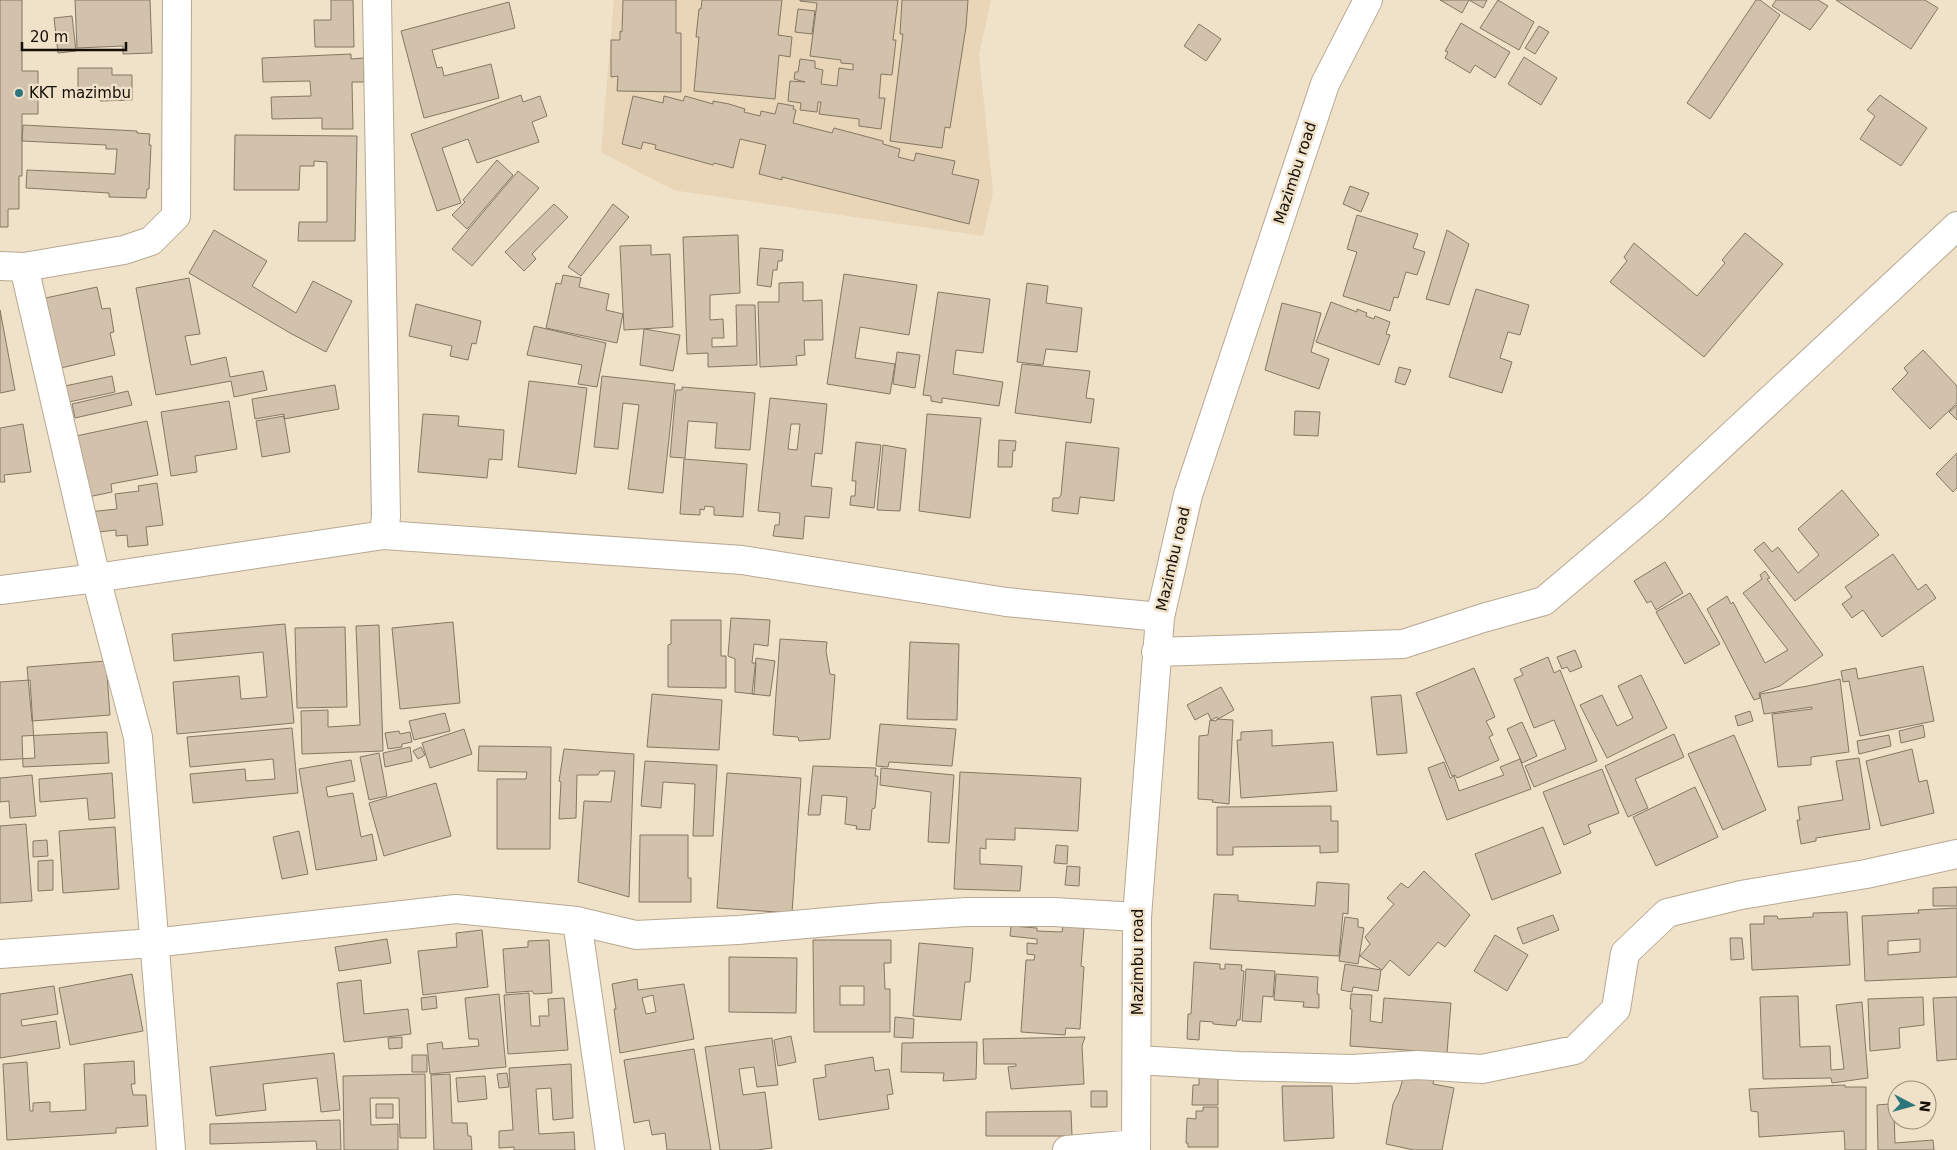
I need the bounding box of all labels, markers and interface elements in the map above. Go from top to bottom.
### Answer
scale bar [22,20,126,52]
text: 20 m [30,28,68,46]
place label: KKT mazimbu [29,84,131,102]
marker: KKT mazimbu [13,87,25,99]
street label: Mazimbu road [1270,120,1320,226]
street label: Mazimbu road [1152,505,1194,613]
street label: Mazimbu road [1129,909,1147,1015]
north arrow [1887,1080,1937,1130]
text: N [1916,1100,1933,1113]

